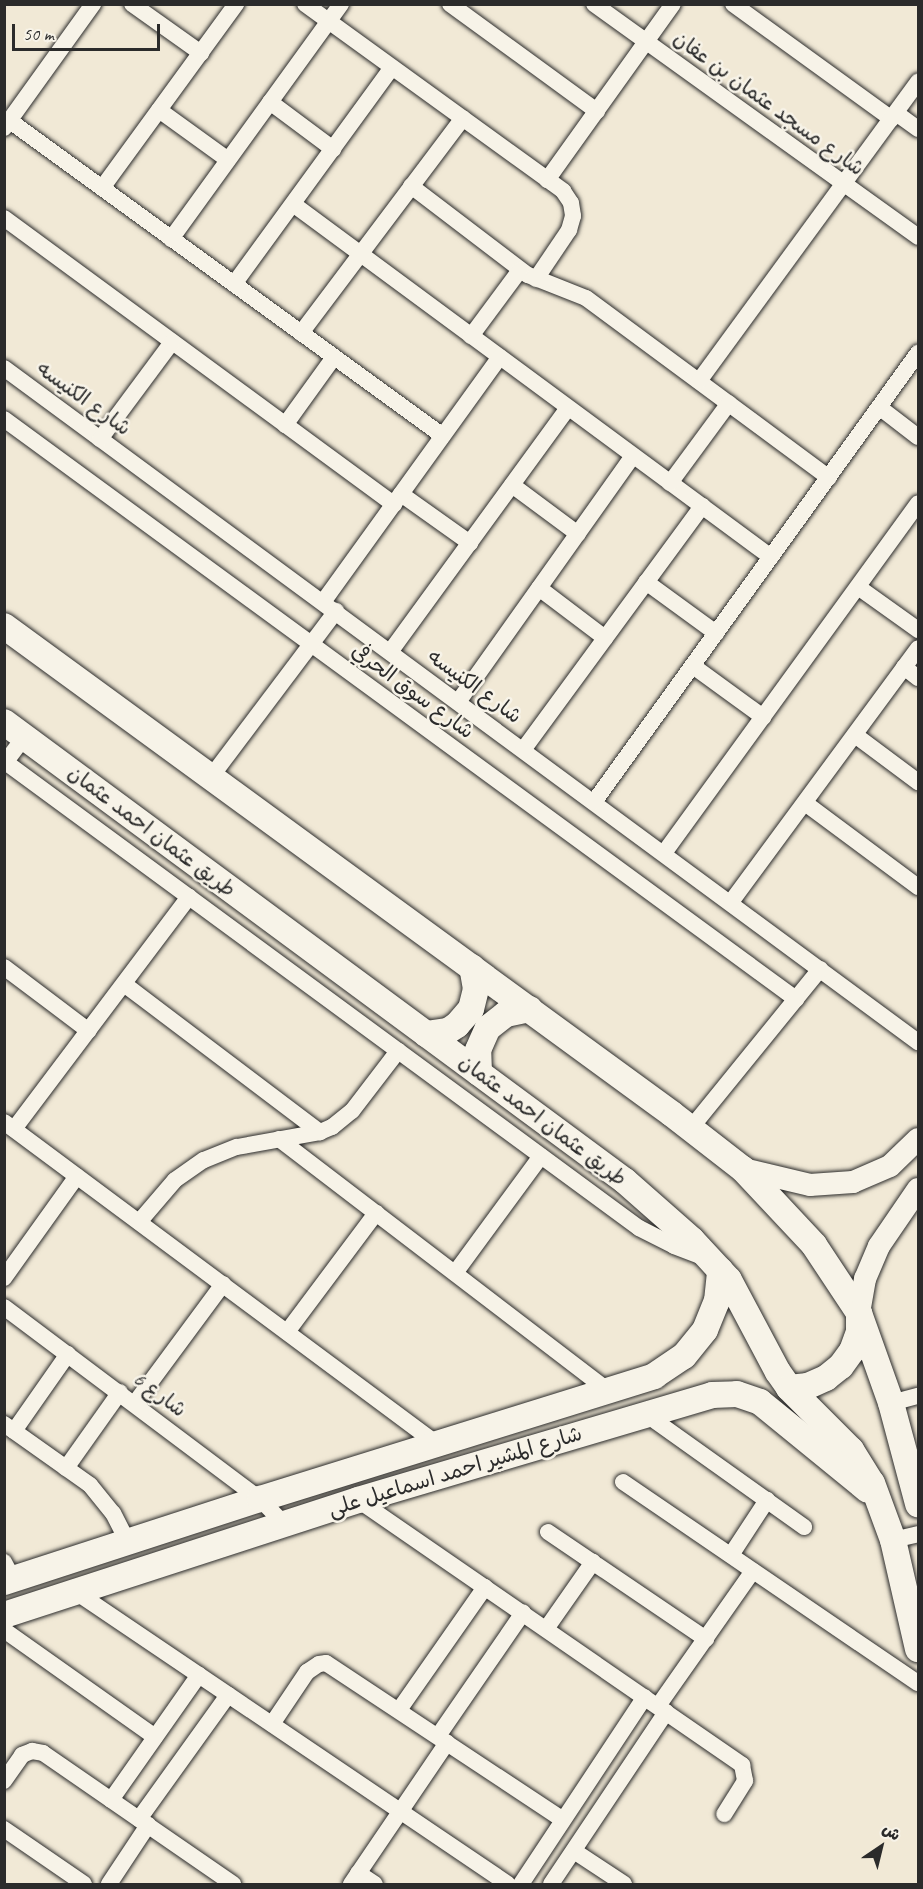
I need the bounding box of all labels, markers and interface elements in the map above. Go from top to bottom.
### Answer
scale bar [15,12,164,50]
text: 50 m [23,23,54,45]
street label: شارع مسجد عثمان بن عفان [669,25,869,181]
street label: شارع الكنيسه [32,355,136,441]
street label: شارع سوق الحرفي [347,638,479,744]
street label: شارع الكنيسه [423,643,527,729]
street label: طريق عثمان احمد عثمان [63,760,241,902]
street label: طريق عثمان احمد عثمان [454,1049,632,1191]
street label: شارع 6 [128,1366,192,1422]
street label: شارع المشير احمد اسماعيل على [325,1420,585,1522]
north arrow [851,1817,911,1877]
text: ش [878,1819,904,1845]

